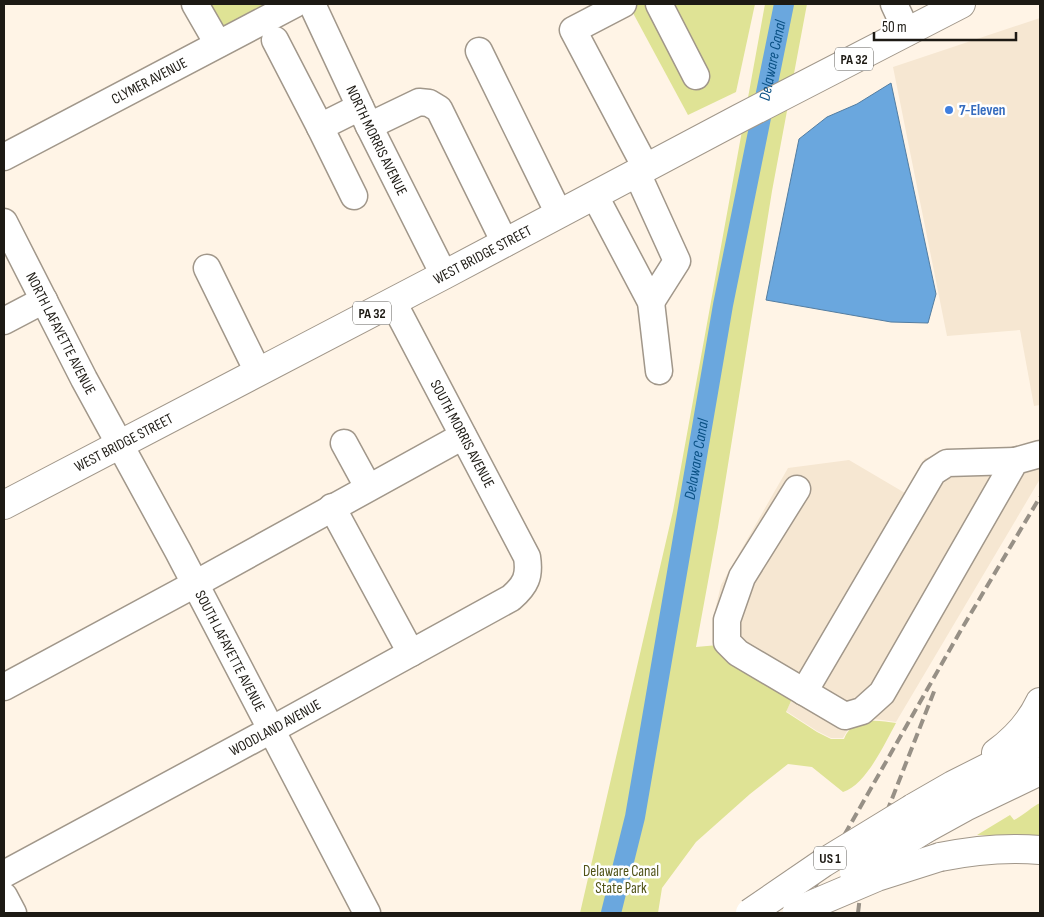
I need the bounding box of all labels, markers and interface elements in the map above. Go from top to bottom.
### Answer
scale bar [874,10,1016,42]
water label: Delaware Canal [755,17,790,102]
text: 50 m [882,18,907,37]
road number: PA 32 [835,48,873,70]
street label: CLYMER AVENUE [108,53,190,108]
street label: NORTH MORRIS AVENUE [342,82,412,199]
place label: 7-Eleven [959,101,1006,120]
marker: 7-Eleven [943,104,955,116]
street label: WEST BRIDGE STREET [430,221,535,288]
street label: NORTH LAFAYETTE AVENUE [22,269,100,398]
road number: PA 32 [353,302,391,324]
street label: SOUTH MORRIS AVENUE [426,377,498,491]
street label: WEST BRIDGE STREET [71,409,176,476]
water label: Delaware Canal [680,416,713,501]
street label: SOUTH LAFAYETTE AVENUE [191,587,270,715]
street label: WOODLAND AVENUE [226,695,324,760]
road number: US 1 [814,846,846,870]
park label: Delaware Canal State Park [583,862,659,898]

